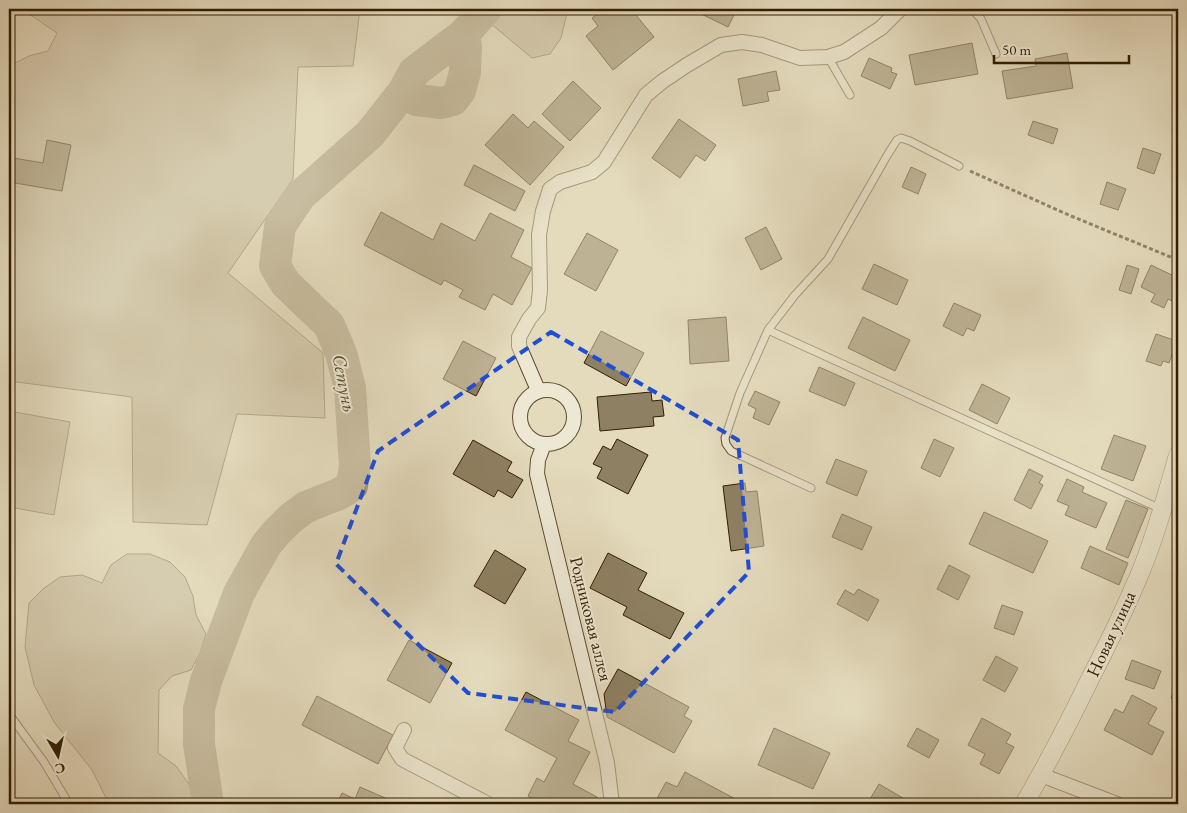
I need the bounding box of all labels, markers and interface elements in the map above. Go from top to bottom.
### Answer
scale bar [994,32,1130,64]
text: 50 m [1002,40,1031,59]
water label: Сетунь [327,352,362,414]
street label: Родниковая аллея [565,554,618,684]
street label: Новая улица [1081,587,1141,680]
north arrow [32,730,82,780]
text: С [54,759,66,779]

